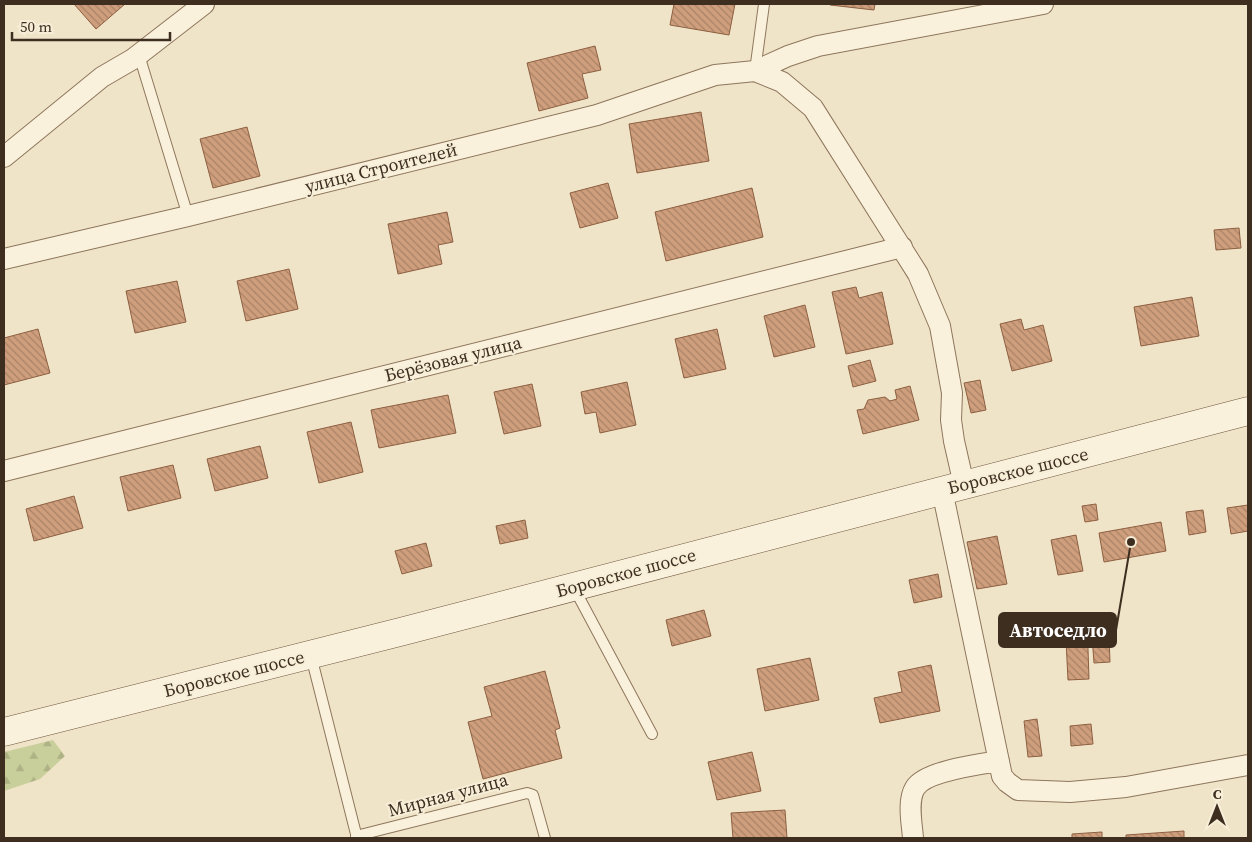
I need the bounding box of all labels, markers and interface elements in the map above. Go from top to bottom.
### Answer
scale bar [12,10,170,42]
text: 50 m [20,16,52,37]
street label: улица Строителей [302,137,460,199]
street label: Берёзовая улица [382,329,525,388]
street label: Боровское шоссе [945,441,1091,500]
street label: Боровское шоссе [553,542,699,603]
callout: Автоседло [999,613,1116,647]
text: Автоседло [1009,617,1107,643]
street label: Боровское шоссе [161,644,307,703]
street label: Мирная улица [385,766,511,823]
north arrow [1192,782,1242,832]
text: С [1213,784,1222,804]

